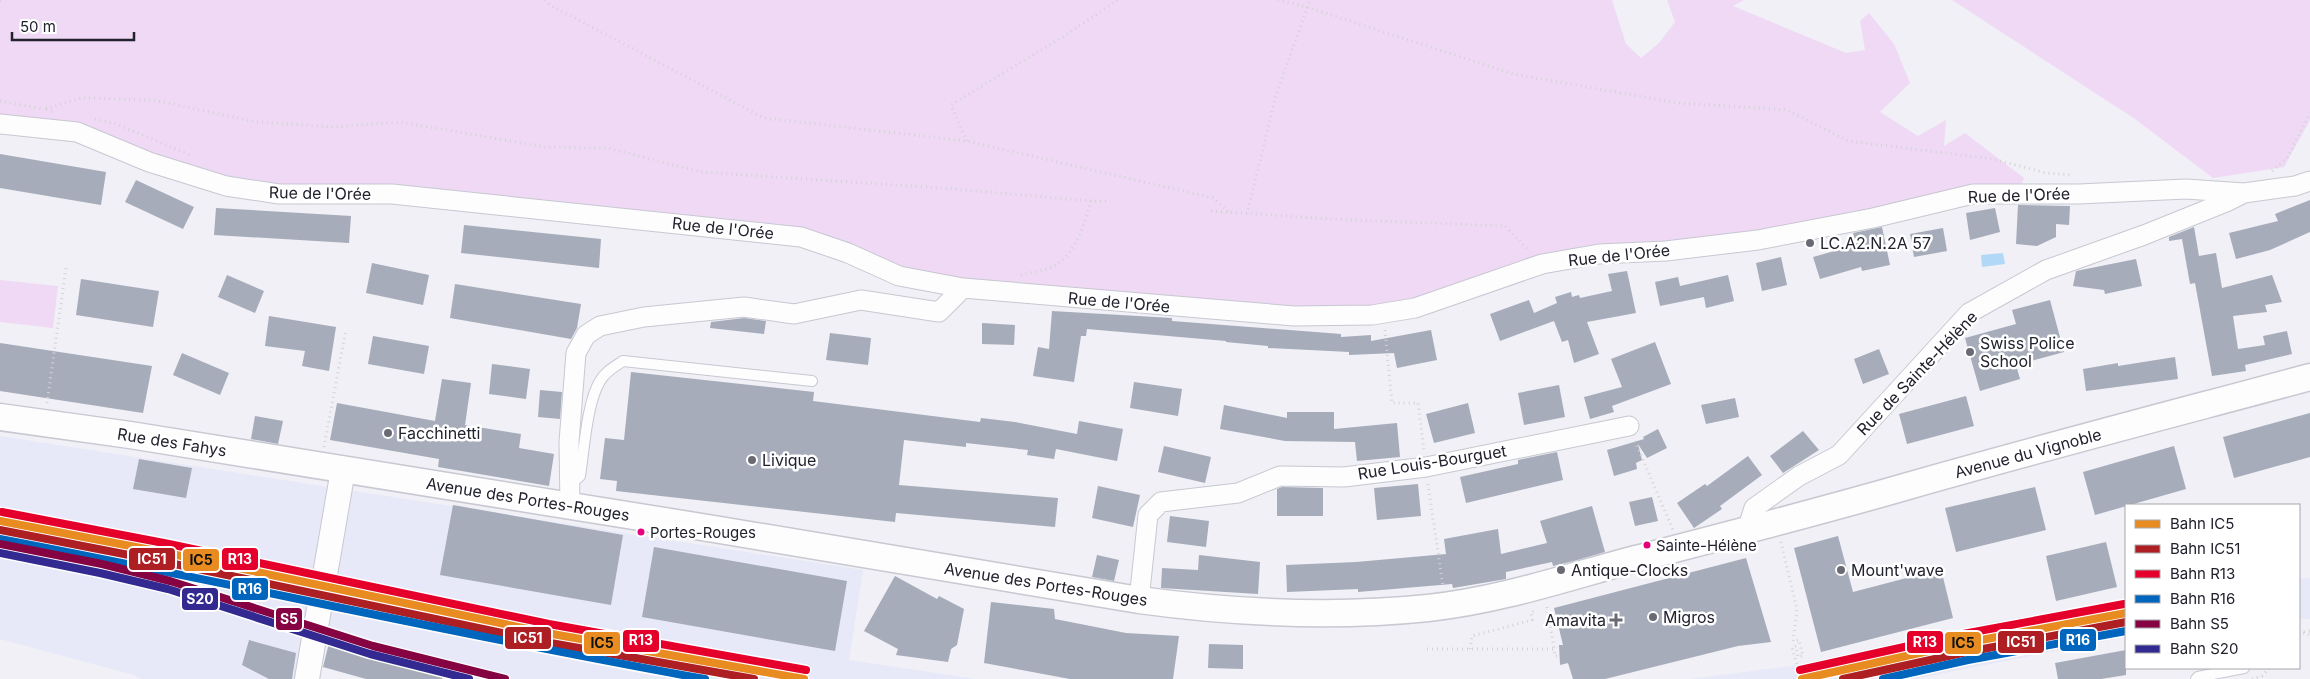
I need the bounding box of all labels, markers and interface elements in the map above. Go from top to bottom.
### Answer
scale bar [12,10,135,42]
text: 50 m [20,17,56,36]
street label: Rue de l'Orée [269,182,371,204]
street label: Rue de l'Orée [1967,183,2071,207]
street label: Rue de l'Orée [671,213,775,243]
place label: LC.A2.N.2A 57 [1820,233,1931,253]
marker: LC.A2.N.2A 57 [1804,237,1816,249]
street label: Rue de l'Orée [1567,240,1671,270]
street label: Rue de l'Orée [1067,288,1171,316]
street label: Rue de Sainte-Hélène [1853,307,1981,439]
place label: Swiss Police School [1980,333,2075,371]
marker: Swiss Police School [1964,346,1976,358]
street label: Rue des Fahys [116,423,228,461]
place label: Facchinetti [398,423,480,443]
street label: Avenue du Vignoble [1952,424,2104,482]
marker: Facchinetti [382,427,394,439]
street label: Rue Louis-Bourguet [1356,440,1508,484]
place label: Livique [762,450,816,470]
marker: Livique [746,454,758,466]
street label: Avenue des Portes-Rouges [425,473,631,525]
legend [2125,504,2300,669]
text: Bahn IC5 [2170,514,2234,533]
place label: Portes-Rouges [650,523,756,542]
marker: Portes-Rouges [636,527,646,537]
place label: Sainte-Hélène [1656,536,1757,555]
text: Bahn IC51 [2170,539,2240,558]
marker: Sainte-Hélène [1642,540,1652,550]
line badge: IC51 [128,547,176,571]
line badge: R13 [221,547,259,571]
line badge: IC5 [182,548,220,572]
text: IC51 [137,550,167,567]
text: R13 [228,550,252,567]
text: IC5 [189,551,213,568]
street label: Avenue des Portes-Rouges [943,558,1149,610]
place label: Antique-Clocks [1571,560,1688,580]
place label: Mount'wave [1851,560,1944,580]
marker: Antique-Clocks [1555,564,1567,576]
marker: Mount'wave [1835,564,1847,576]
text: Bahn R13 [2170,564,2235,583]
line badge: R16 [231,577,269,601]
text: R16 [238,580,262,597]
line badge: S20 [181,587,219,611]
text: Bahn R16 [2170,589,2235,608]
text: S20 [186,590,214,607]
line badge: S5 [275,607,303,631]
place label: Migros [1663,607,1715,627]
text: S5 [280,610,298,627]
place label: Amavita [1545,610,1606,630]
marker: Migros [1647,611,1659,623]
marker: Amavita [1610,614,1622,626]
text: Bahn S5 [2170,614,2229,633]
line badge: IC51 [504,626,552,650]
line badge: R16 [2059,628,2097,652]
text: IC51 [513,629,543,646]
line badge: R13 [622,629,660,653]
line badge: R13 [1906,630,1944,654]
line badge: IC51 [1997,630,2045,654]
line badge: IC5 [583,631,621,655]
text: R13 [629,631,653,648]
line badge: IC5 [1944,631,1982,655]
text: R16 [2066,631,2090,648]
text: R13 [1913,633,1937,650]
text: IC51 [2006,633,2036,650]
text: IC5 [590,634,614,651]
text: IC5 [1951,634,1975,651]
text: Bahn S20 [2170,639,2238,658]

